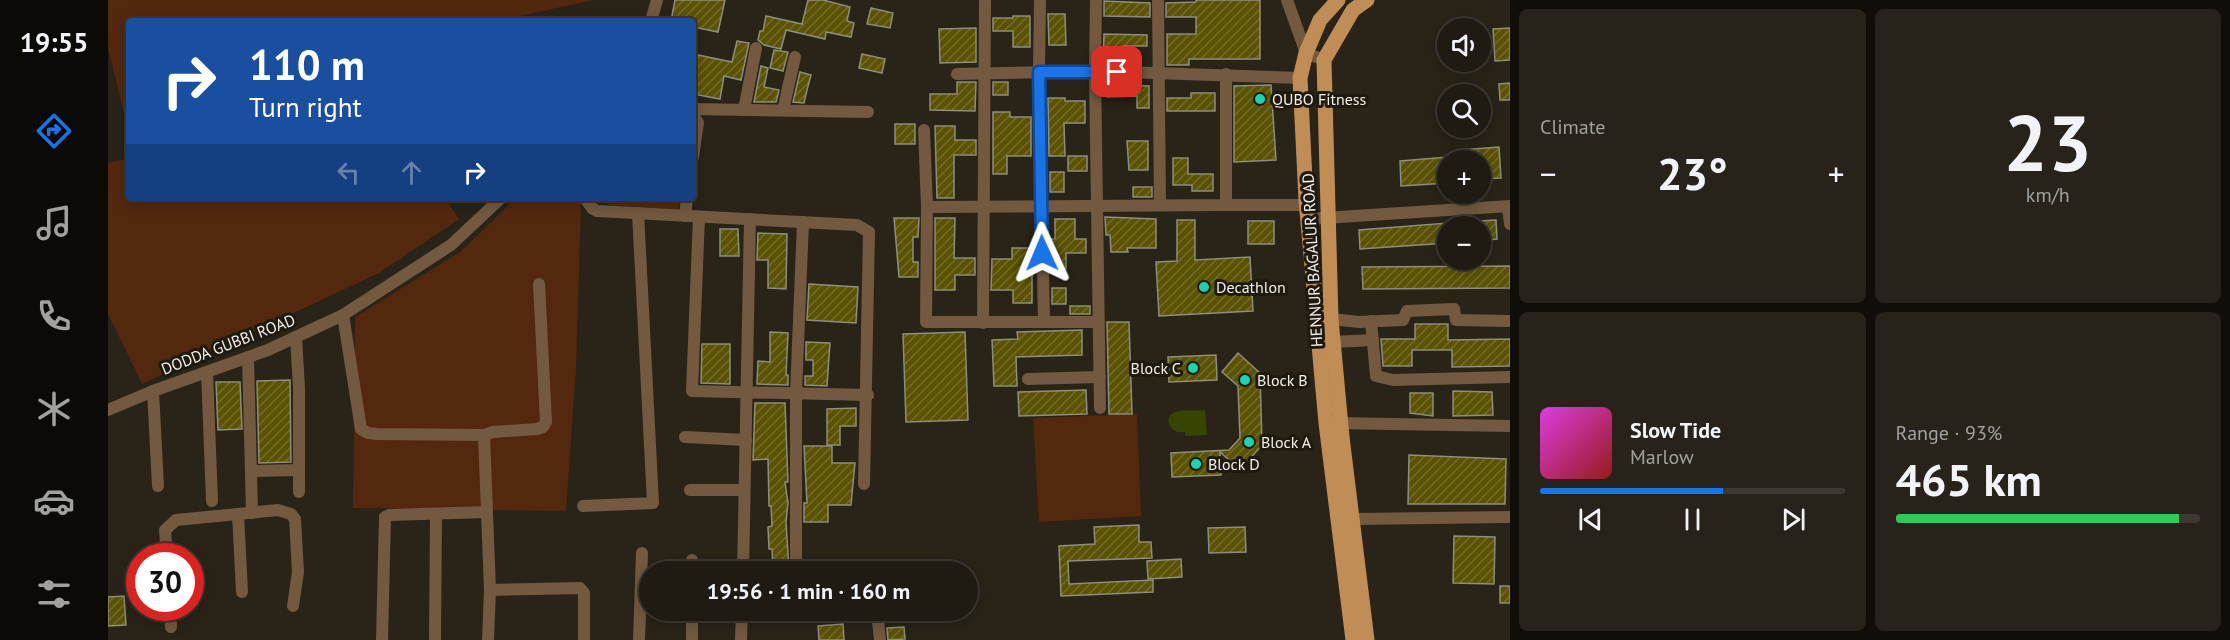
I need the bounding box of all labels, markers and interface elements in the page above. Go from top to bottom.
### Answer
map controls [1437,18,1491,270]
button: sound [1437,18,1491,72]
text: 19:55 [20,25,88,59]
text: 110 m [249,37,365,92]
icon: right [150,42,228,120]
pin [1091,46,1142,97]
icon: arrive [1100,55,1133,88]
button: search [1437,84,1491,138]
place label: QUBO Fitness [1272,89,1367,109]
text: Turn right [249,90,362,124]
marker: QUBO Fitness [1253,92,1267,106]
text: 23 [2004,92,2092,193]
icon: directions [33,110,75,152]
text: Climate [1540,114,1606,140]
text: 23° [1657,144,1728,202]
button: + [1437,150,1491,204]
text: − [1540,152,1557,195]
text: + [1828,152,1844,195]
icon: left [332,156,365,189]
icon: ahead [395,156,428,189]
icon: right [458,156,491,189]
street label: HENNUR BAGALUR ROAD [1297,172,1327,348]
text: km/h [2026,182,2070,208]
icon: music [33,202,75,244]
button: − [1437,216,1491,270]
position arrow [1010,221,1074,285]
place label: Decathlon [1216,277,1286,297]
marker: Decathlon [1197,280,1211,294]
icon: phone [33,295,75,337]
street label: DODDA GUBBI ROAD [158,309,298,379]
place label: Block C [1131,358,1181,378]
marker: Block C [1186,361,1200,375]
place label: Block B [1257,370,1308,390]
marker: Block B [1238,373,1252,387]
icon: climate [33,388,75,430]
text: Slow Tide [1630,416,1721,444]
text: Range · 93% [1896,420,2002,446]
place label: Block A [1261,432,1312,452]
marker: Block A [1242,435,1256,449]
text: Marlow [1630,444,1694,470]
text: 465 km [1896,450,2042,508]
place label: Block D [1208,454,1260,474]
marker: Block D [1189,457,1203,471]
icon: car [33,480,75,522]
icon: previous [1574,503,1607,536]
icon: pause [1676,503,1709,536]
icon: next [1777,503,1810,536]
speed limit sign: 30 [126,543,204,621]
icon: filters [33,573,75,615]
text: 19:56 · 1 min · 160 m [707,577,910,605]

